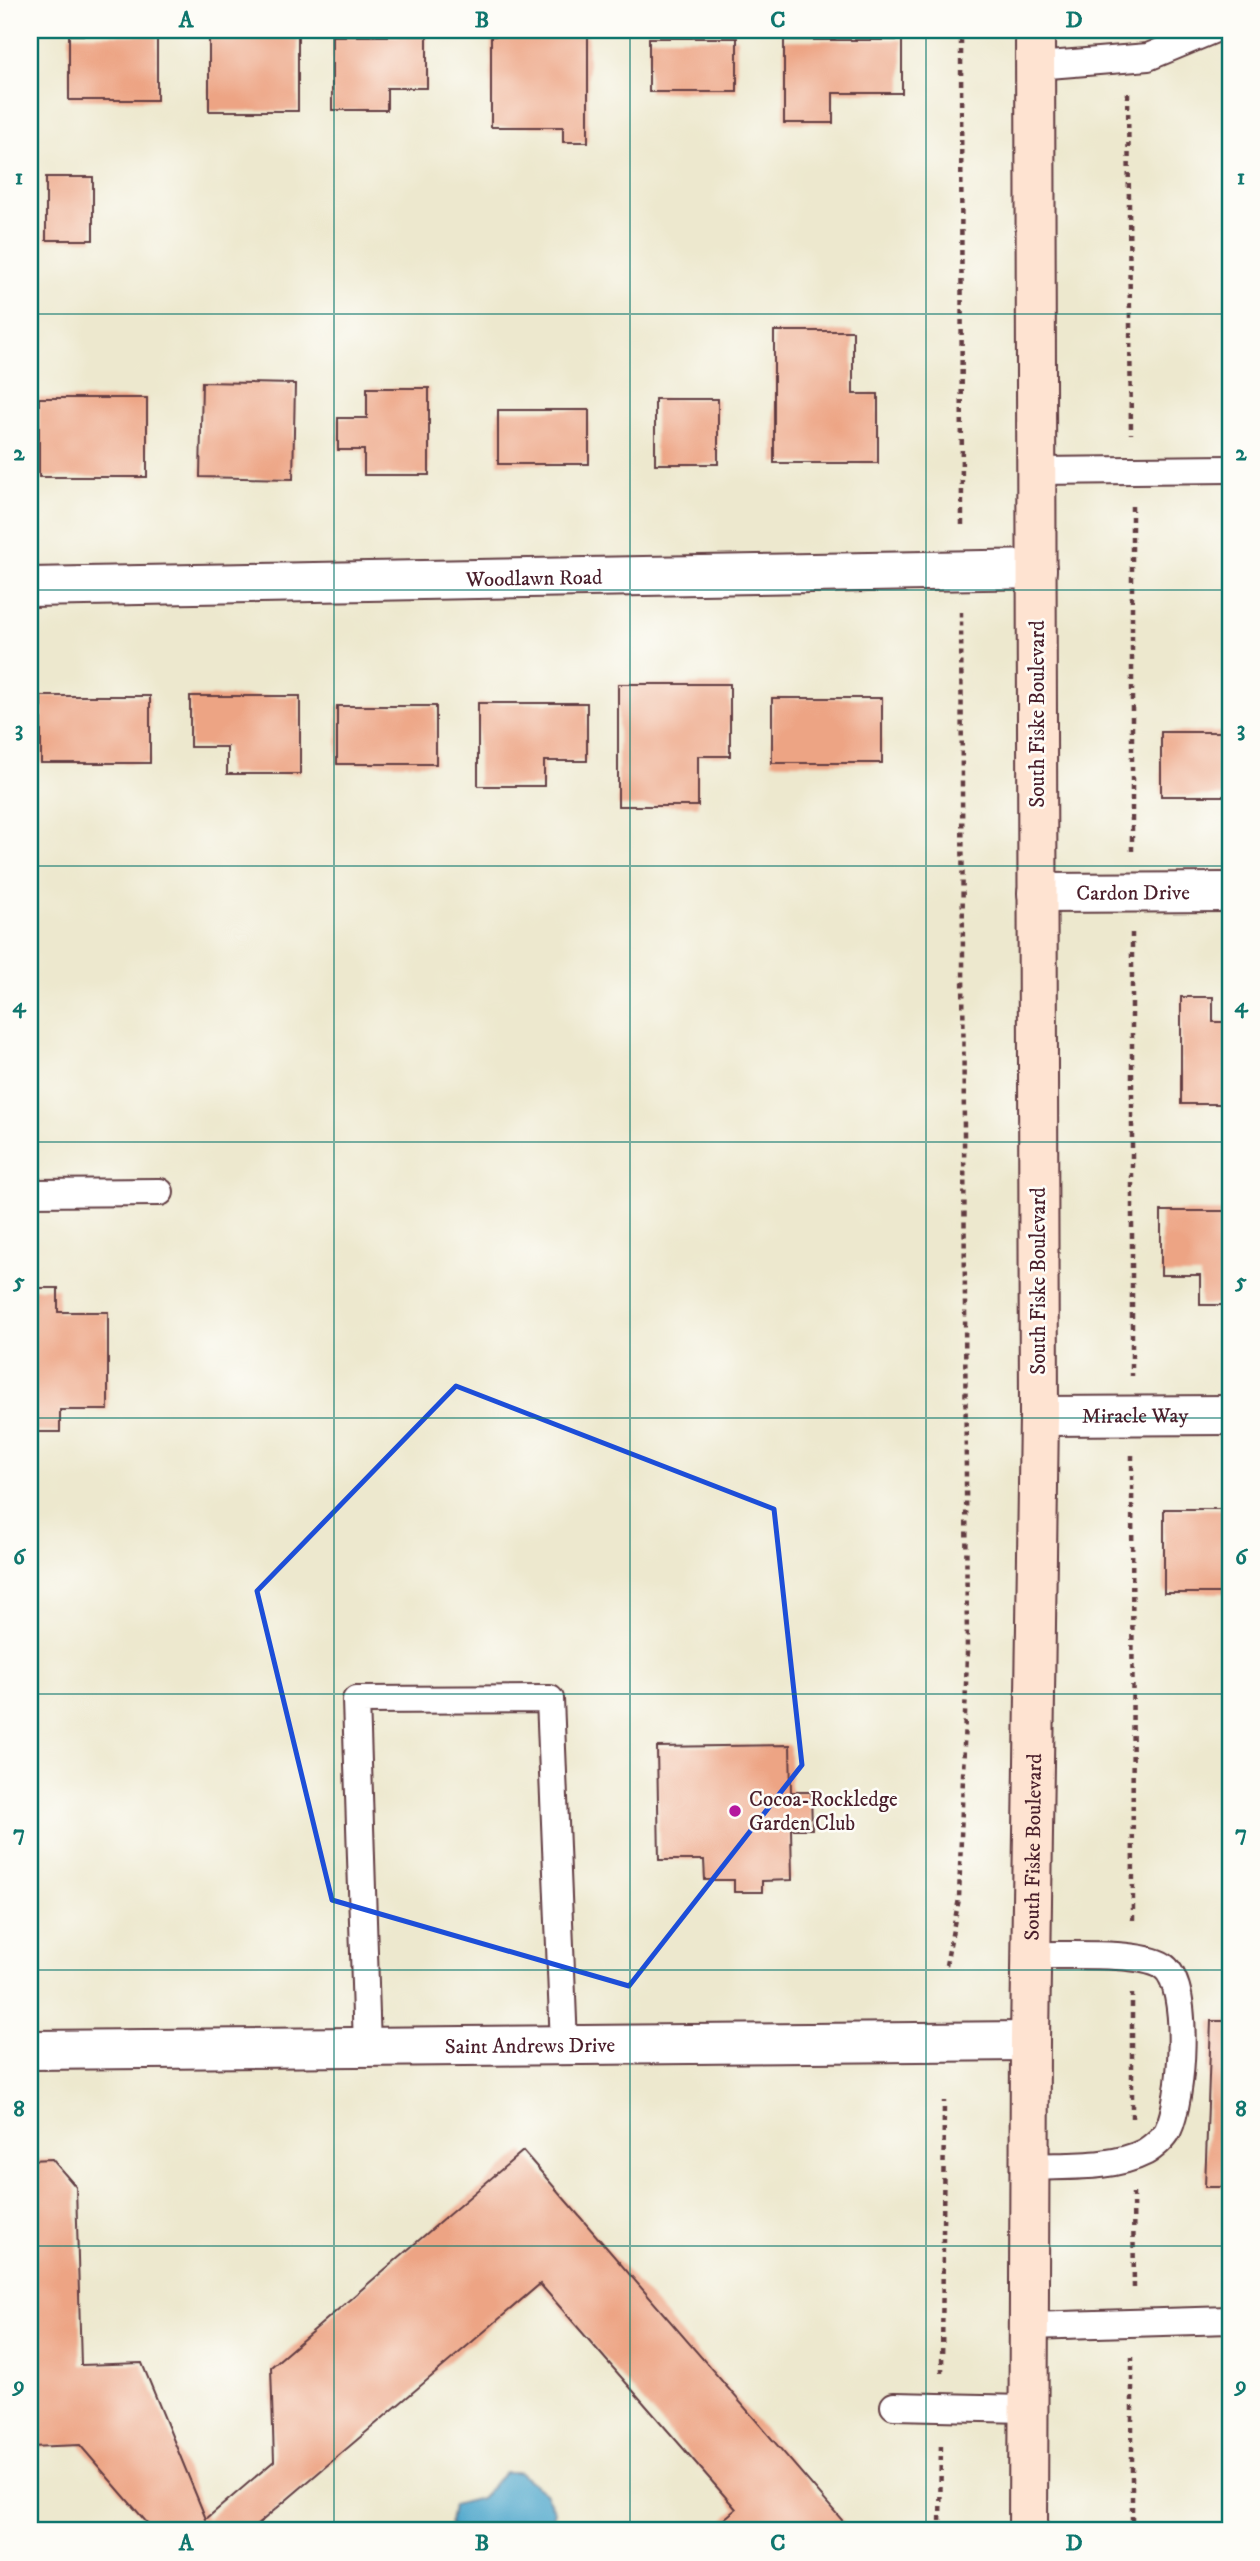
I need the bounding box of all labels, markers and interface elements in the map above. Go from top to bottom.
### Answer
text: A [178,6,195,35]
text: B [475,6,489,35]
text: C [770,6,786,35]
text: D [1065,6,1083,35]
text: 1 [15,163,23,192]
text: 1 [1237,163,1245,192]
text: 2 [13,439,25,468]
text: 2 [1235,439,1247,468]
street label: Woodlawn Road [464,565,603,593]
street label: South Fiske Boulevard [1025,620,1051,808]
text: 3 [15,715,23,744]
text: 3 [1237,715,1245,744]
street label: Cardon Drive [1076,880,1190,907]
text: 4 [12,991,27,1020]
text: 4 [1234,991,1249,1020]
street label: South Fiske Boulevard [1026,1187,1052,1375]
text: 5 [12,1267,25,1296]
text: 5 [1234,1267,1247,1296]
street label: Miracle Way [1082,1403,1189,1430]
text: 6 [13,1543,27,1572]
text: 6 [1235,1543,1249,1572]
street label: South Fiske Boulevard [1019,1753,1048,1941]
place label: Cocoa-Rockledge Garden Club [749,1787,898,1837]
marker: Cocoa-Rockledge Garden Club [727,1803,743,1819]
text: 7 [13,1819,25,1848]
text: 7 [1235,1819,1247,1848]
street label: Saint Andrews Drive [445,2033,616,2060]
text: 8 [13,2095,25,2124]
text: 8 [1235,2095,1247,2124]
text: 9 [11,2371,25,2400]
text: 9 [1233,2371,1247,2400]
text: A [178,2529,195,2558]
text: B [475,2529,489,2558]
text: C [770,2529,786,2558]
text: D [1065,2529,1083,2558]

